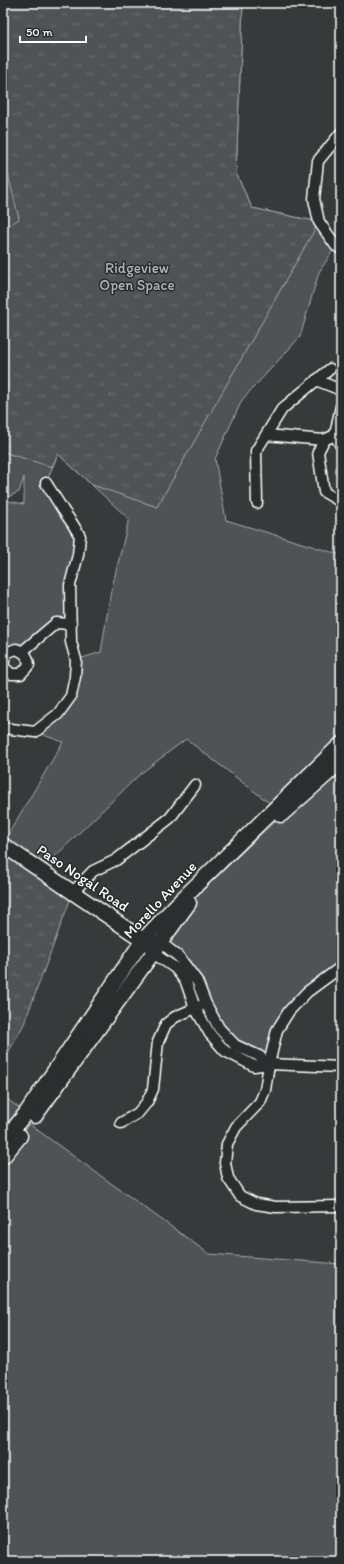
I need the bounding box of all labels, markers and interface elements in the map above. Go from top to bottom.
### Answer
scale bar [20,18,86,44]
text: 50 m [26,25,52,39]
park label: Ridgeview Open Space [99,259,175,294]
street label: Paso Nogal Road [33,841,133,916]
street label: Morello Avenue [120,858,200,942]

